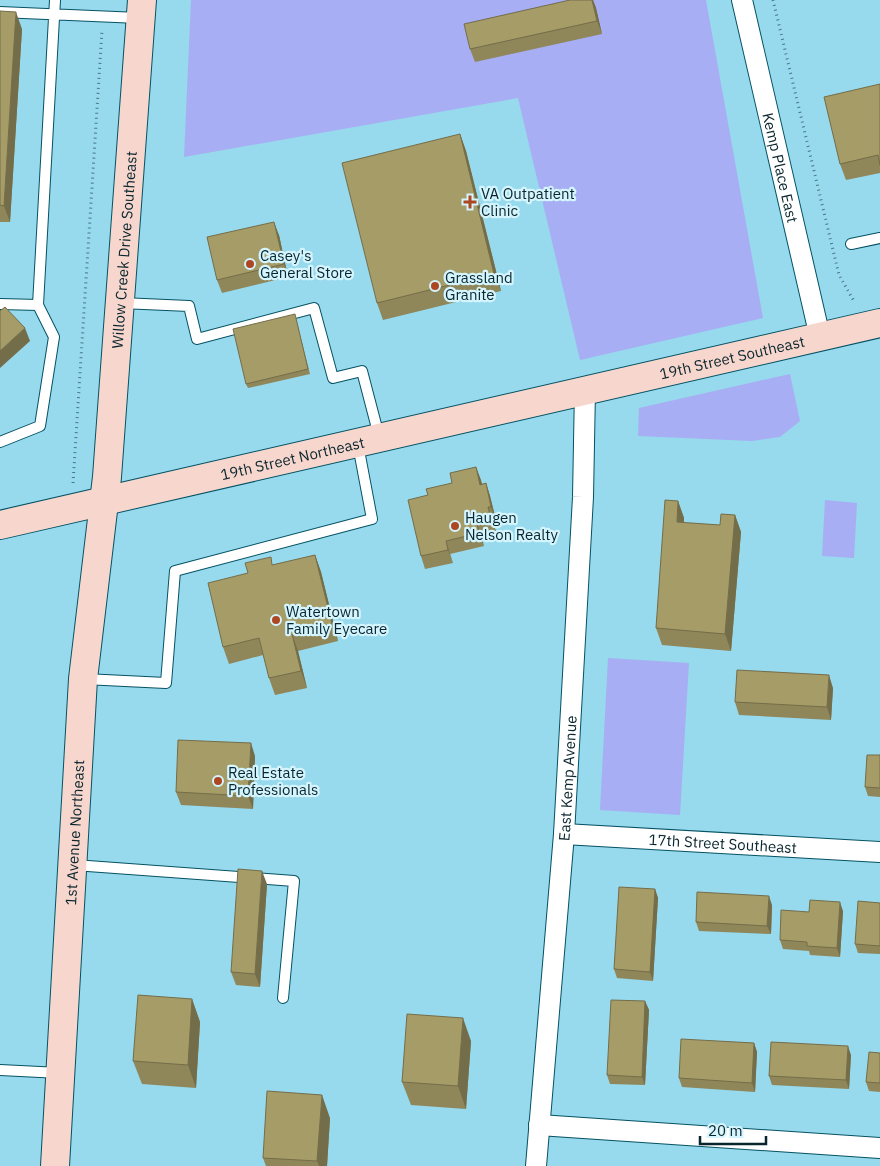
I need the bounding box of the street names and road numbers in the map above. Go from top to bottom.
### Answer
street label: Kemp Place East [759,111,803,224]
street label: Willow Creek Drive Southeast [107,150,140,349]
street label: 19th Street Southeast [658,331,806,383]
street label: 19th Street Northeast [219,432,366,484]
street label: East Kemp Avenue [554,715,580,842]
street label: 1st Avenue Northeast [61,759,88,906]
street label: 17th Street Southeast [648,829,797,857]

